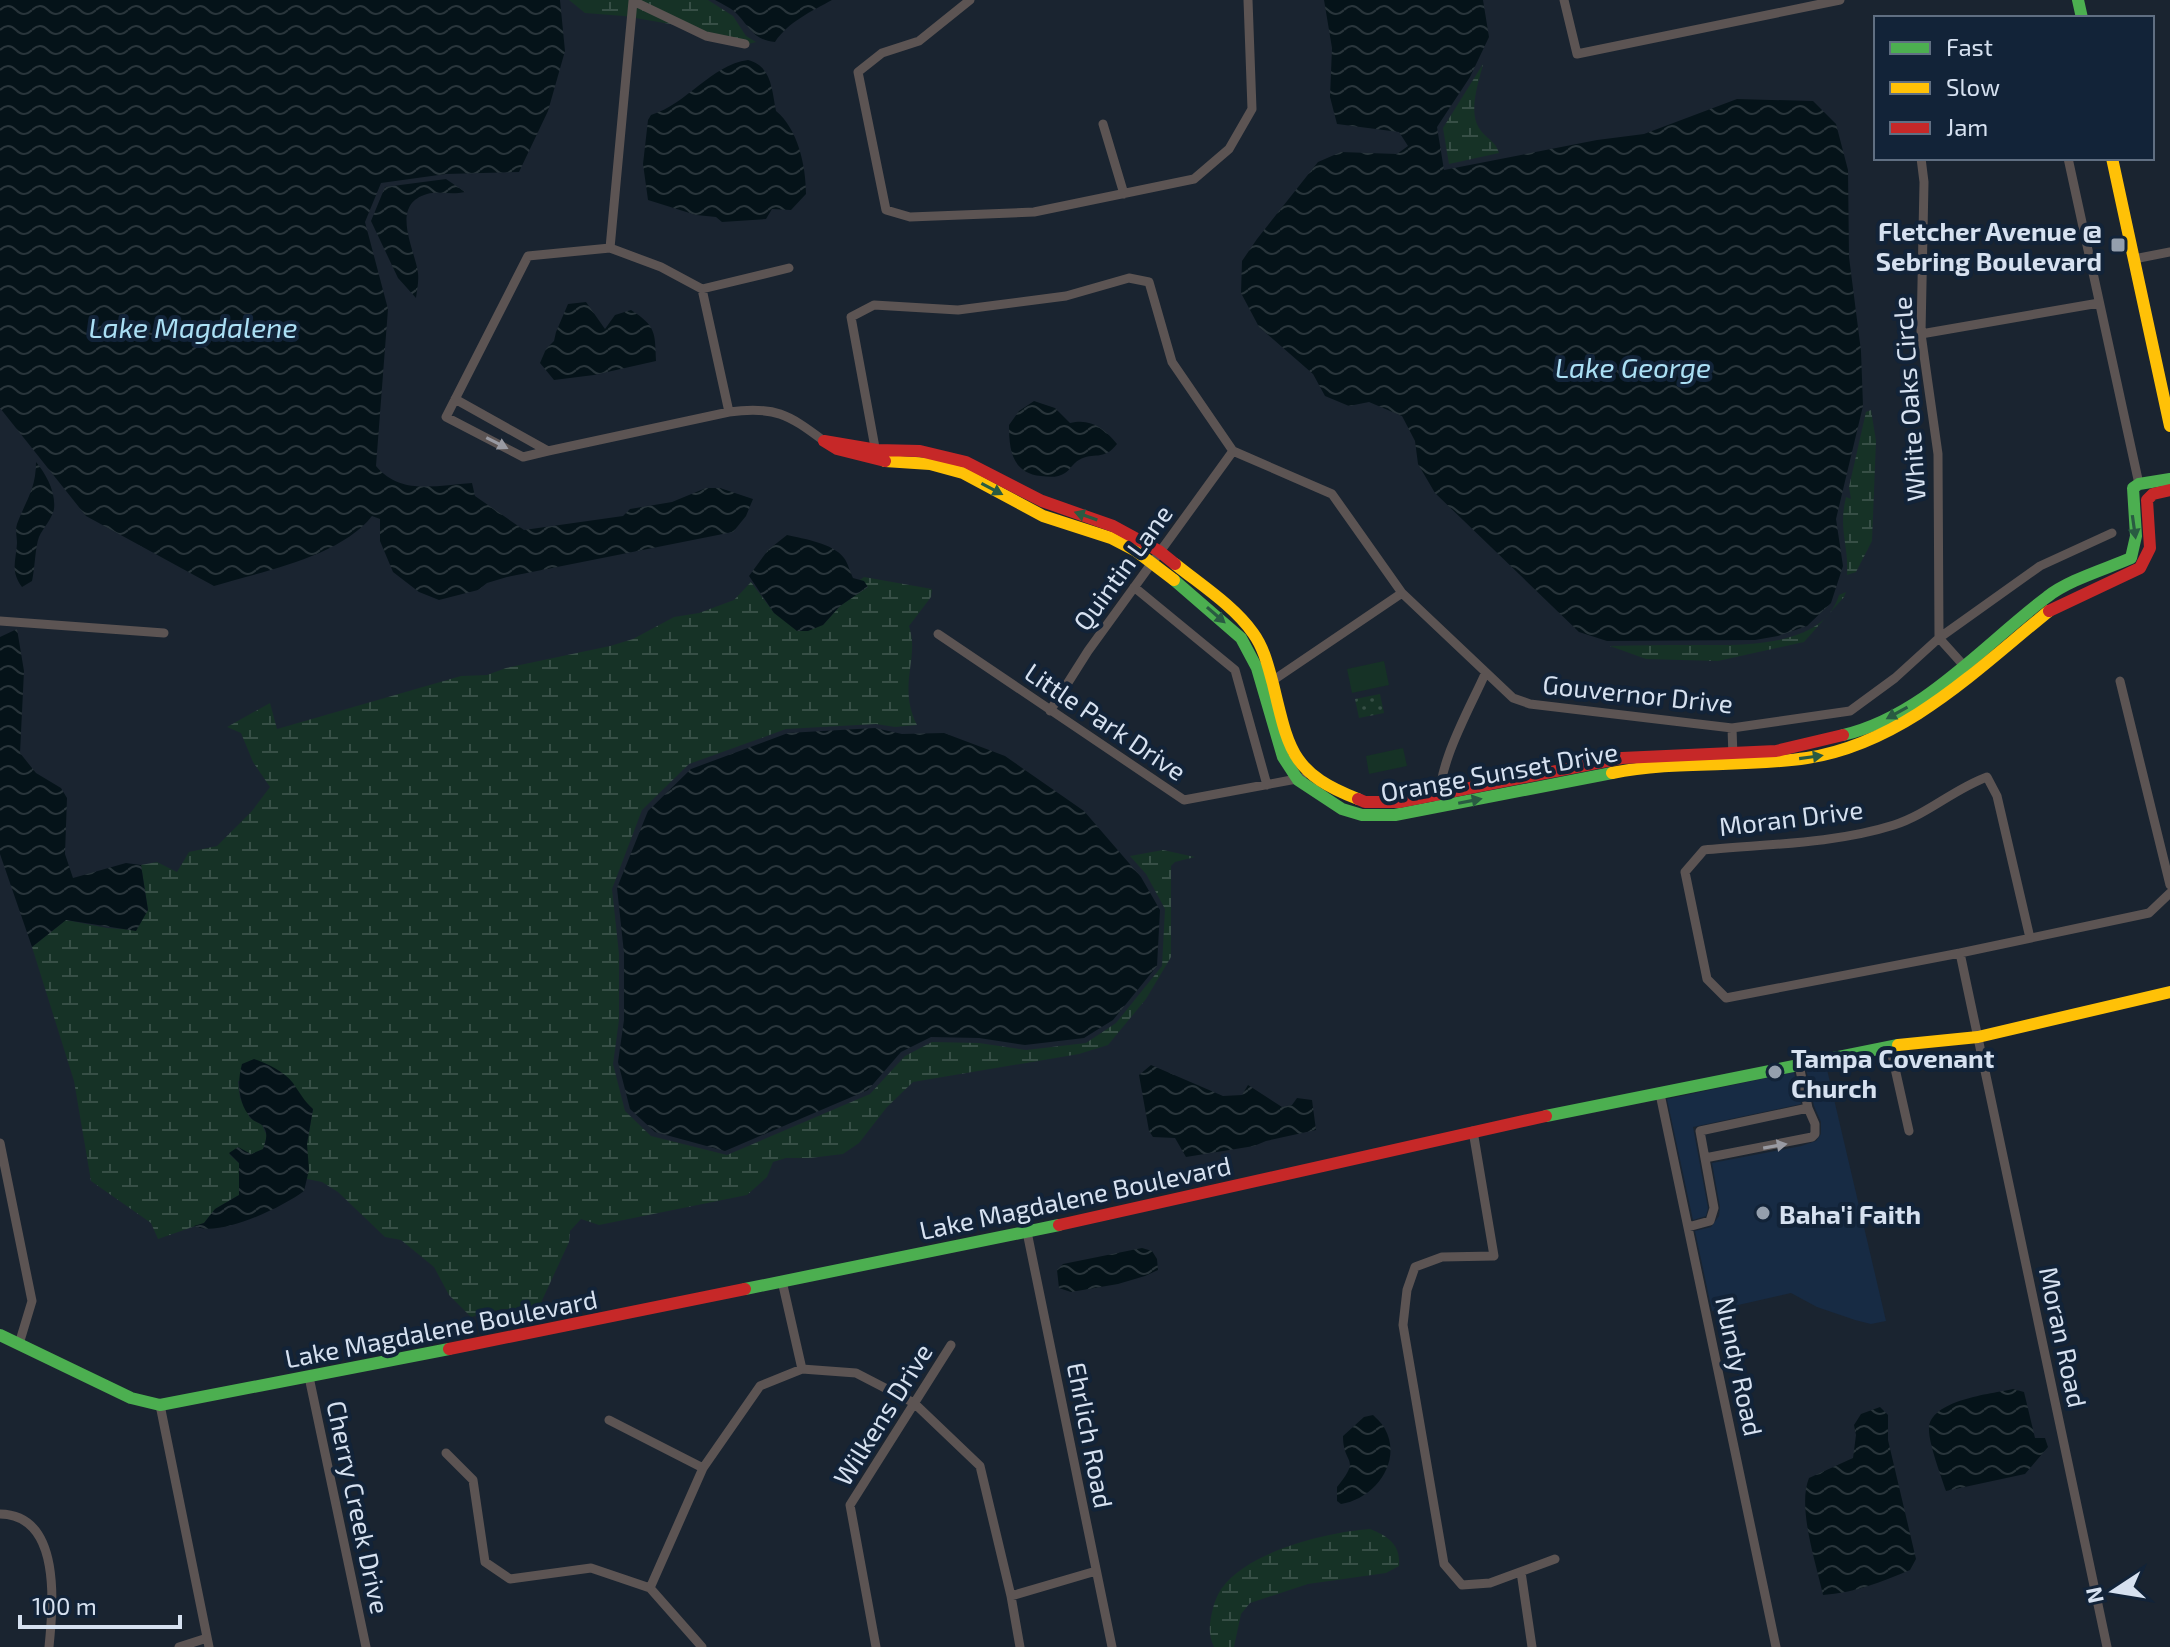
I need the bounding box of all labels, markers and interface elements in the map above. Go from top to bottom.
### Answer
legend [1874,16,2154,160]
text: Fast [1946,32,1993,61]
text: Slow [1946,72,2000,101]
text: Jam [1946,112,1988,141]
place label: Fletcher Avenue @ Sebring Boulevard [1876,215,2102,276]
marker: Fletcher Avenue @ Sebring Boulevard [2109,236,2127,254]
street label: White Oaks Circle [1885,295,1931,503]
water label: Lake Magdalene [88,310,298,344]
water label: Lake George [1555,350,1711,384]
one-way arrow [485,436,508,450]
one-way arrow [980,482,1003,495]
street label: Quintin Lane [1066,498,1178,636]
one-way arrow [1074,510,1098,522]
one-way arrow [2128,515,2141,540]
one-way arrow [1206,606,1226,623]
street label: Little Park Drive [1020,656,1192,786]
street label: Gouvernor Drive [1541,668,1735,718]
one-way arrow [1885,706,1908,719]
street label: Orange Sunset Drive [1378,735,1620,807]
one-way arrow [1799,750,1824,763]
street label: Moran Drive [1717,793,1865,841]
one-way arrow [1458,794,1483,807]
place label: Tampa Covenant Church [1791,1042,1995,1103]
marker: Tampa Covenant Church [1766,1063,1784,1081]
one-way arrow [1762,1139,1787,1151]
street label: Lake Magdalene Boulevard [916,1149,1234,1245]
place label: Baha'i Faith [1779,1198,1921,1229]
marker: Baha'i Faith [1754,1204,1772,1222]
street label: Moran Road [2034,1264,2094,1410]
street label: Lake Magdalene Boulevard [282,1282,600,1374]
street label: Nundy Road [1710,1293,1770,1439]
street label: Wilkens Drive [826,1337,938,1491]
street label: Ehrlich Road [1062,1360,1120,1510]
street label: Cherry Creek Drive [321,1398,397,1616]
north arrow [2074,1551,2154,1631]
scale bar [20,1579,180,1629]
text: N [2079,1585,2108,1606]
text: 100 m [32,1591,97,1620]

